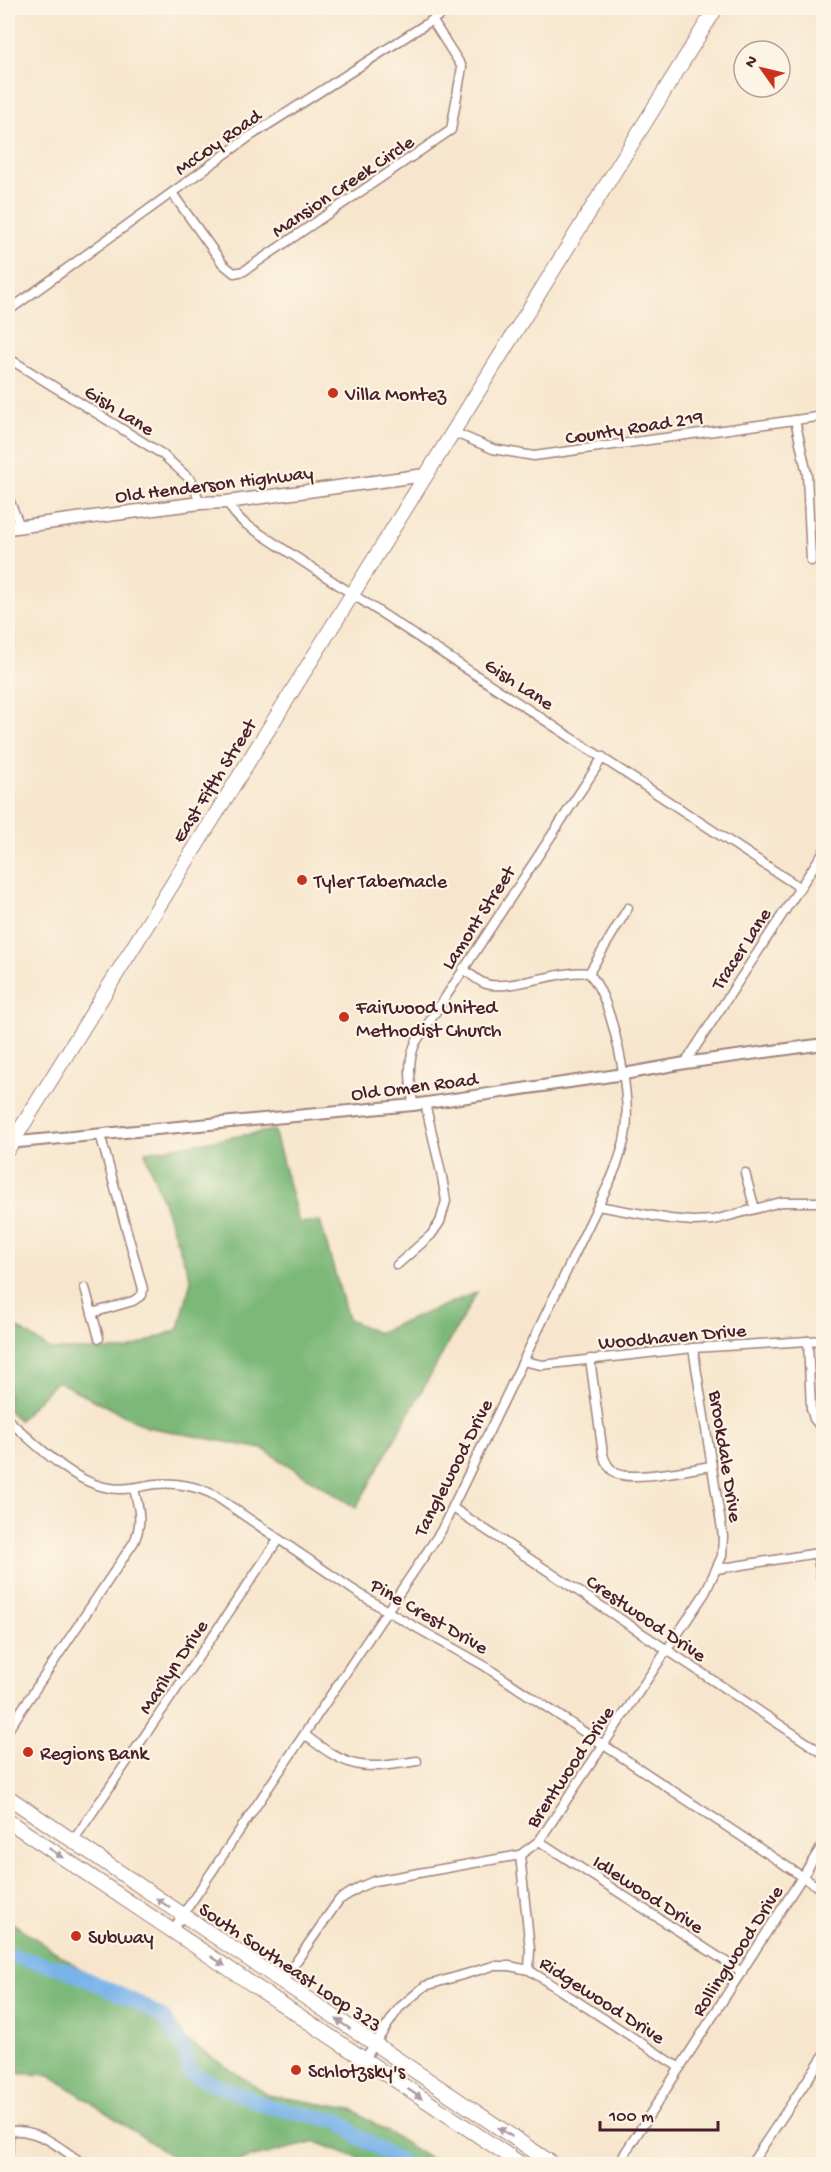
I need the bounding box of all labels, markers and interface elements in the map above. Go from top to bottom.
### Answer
north arrow [732,39,792,99]
text: N [742,52,764,72]
street label: McCoy Road [171,104,268,182]
street label: Mansion Creek Circle [268,131,420,244]
street label: Gish Lane [79,382,158,443]
place label: Villa Montez [344,385,447,408]
marker: Villa Montez [326,386,340,400]
street label: County Road 219 [564,407,705,452]
street label: Old Henderson Highway [114,463,315,510]
street label: Gish Lane [479,655,558,717]
street label: East Fifth Street [169,714,264,848]
street label: Lamont Street [438,861,523,975]
place label: Tyler Tabernacle [313,872,448,895]
marker: Tyler Tabernacle [295,873,309,887]
street label: Tracer Lane [707,904,778,996]
place label: Fairwood United Methodist Church [355,998,502,1044]
marker: Fairwood United Methodist Church [337,1010,351,1024]
street label: Old Omen Road [350,1069,481,1108]
street label: Woodhaven Drive [597,1321,748,1356]
street label: Brookdale Drive [702,1388,745,1525]
street label: Tanglewood Drive [410,1396,500,1542]
street label: Crestwood Drive [581,1571,710,1669]
street label: Pine Crest Drive [364,1575,492,1661]
street label: Marilyn Drive [135,1616,215,1719]
street label: Brentwood Drive [522,1702,621,1834]
place label: Regions Bank [40,1744,150,1767]
marker: Regions Bank [21,1745,35,1759]
one-way arrow [48,1847,64,1858]
street label: Idlewood Drive [587,1852,707,1941]
street label: Rollingwood Drive [688,1882,790,2022]
one-way arrow [156,1897,172,1909]
street label: South Southeast Loop 323 [193,1899,385,2039]
place label: Subway [88,1928,154,1951]
marker: Subway [69,1929,83,1943]
street label: Ridgewood Drive [534,1953,669,2051]
one-way arrow [210,1956,227,1967]
one-way arrow [335,2018,351,2030]
place label: Schlotzsky's [308,2062,406,2085]
marker: Schlotzsky's [289,2063,303,2077]
one-way arrow [407,2088,423,2099]
scale bar [600,2094,718,2132]
text: 100 m [608,2107,654,2128]
one-way arrow [497,2126,513,2138]

